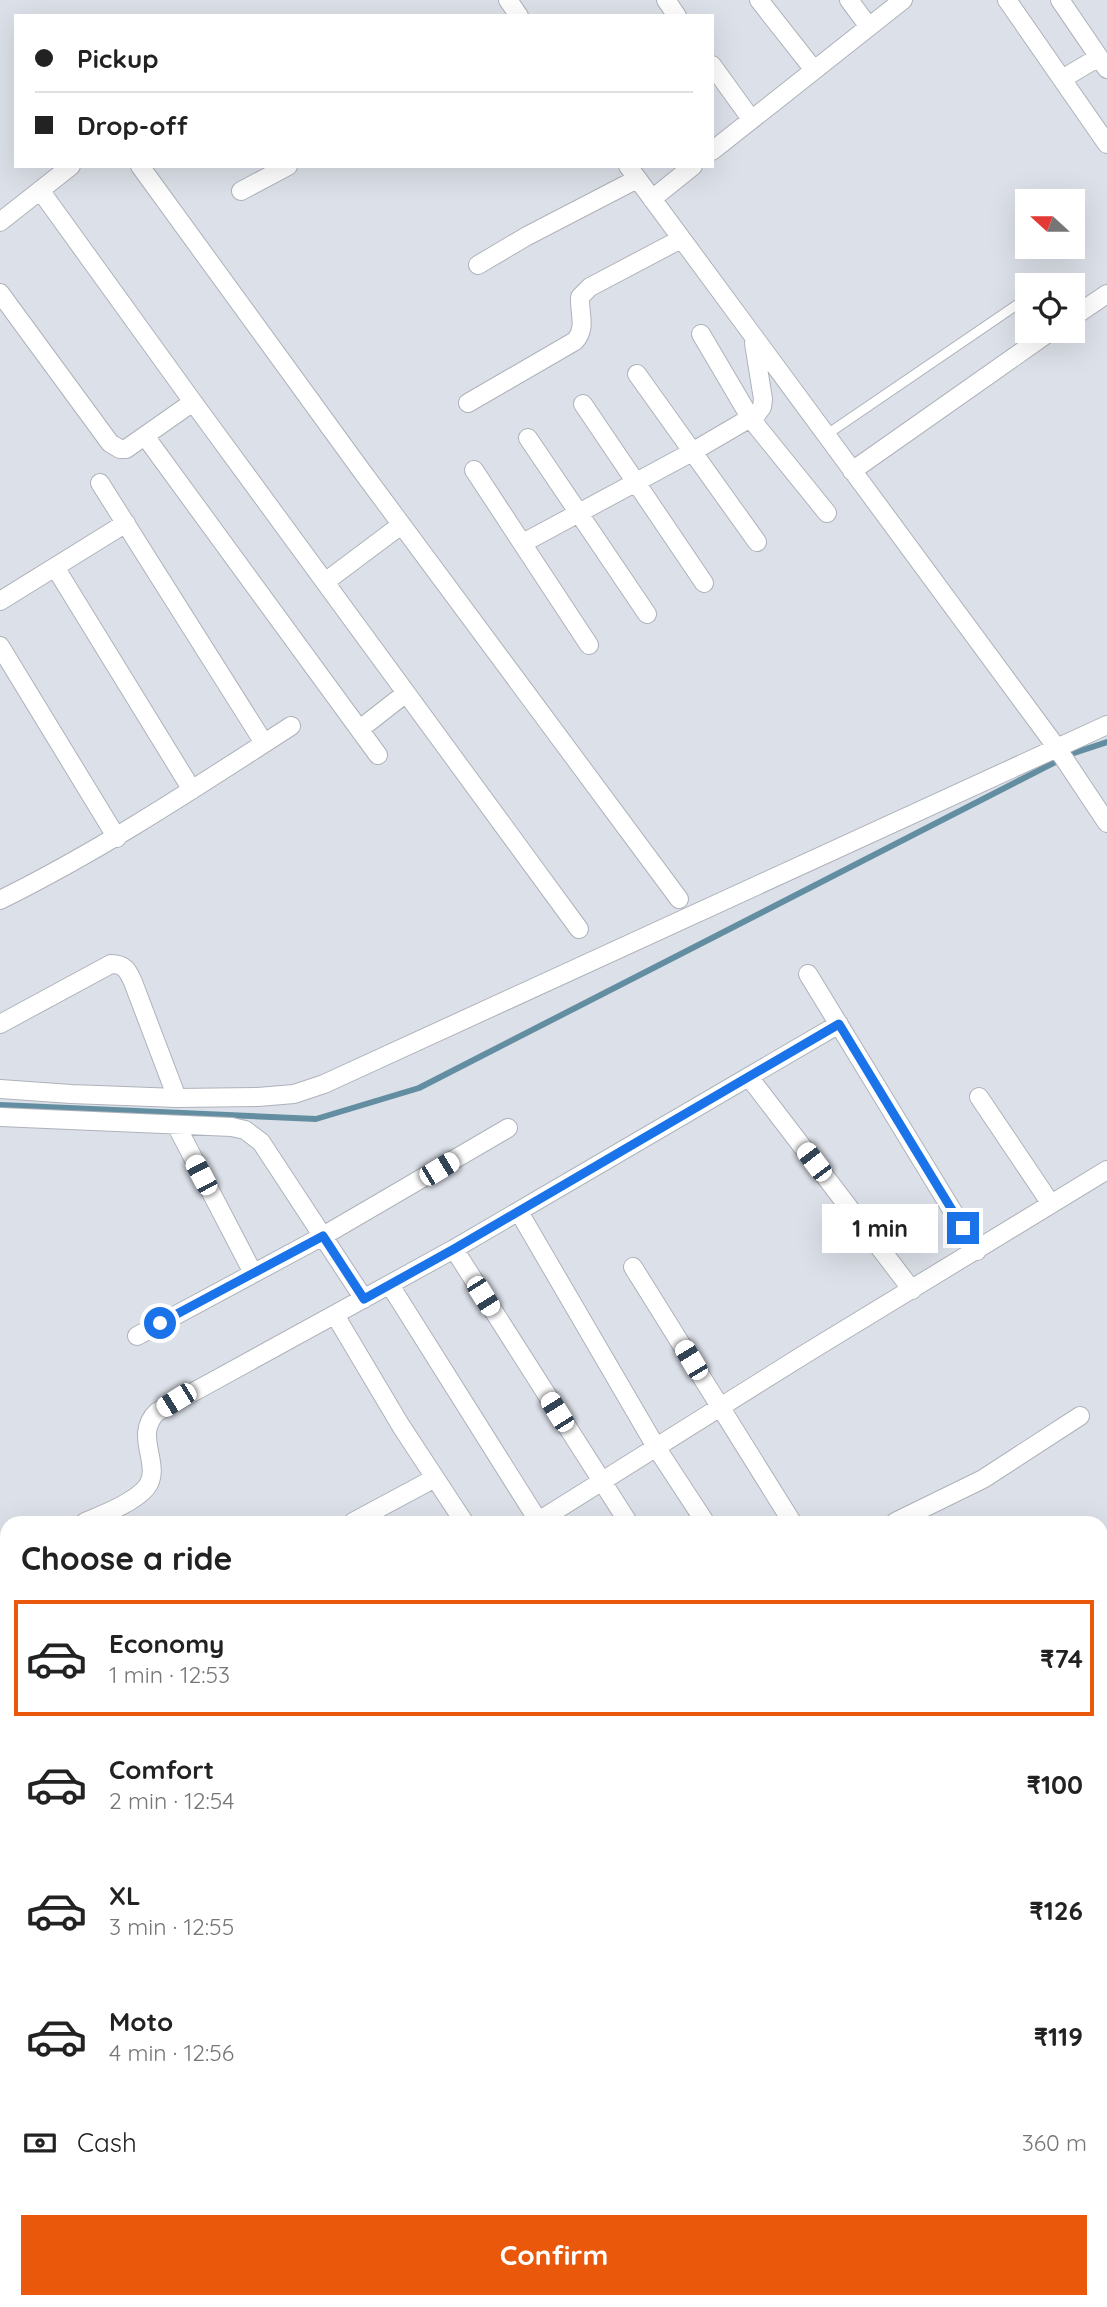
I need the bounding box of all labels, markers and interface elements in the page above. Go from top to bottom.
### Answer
text: Pickup [77,42,159,75]
text: Drop-off [77,109,188,142]
north arrow [1015,189,1085,259]
map controls [1015,189,1085,343]
button: locate [1015,273,1085,343]
car [793,1139,836,1185]
car [416,1149,463,1189]
car [182,1152,221,1198]
callout: 1 min [823,1204,939,1252]
route end [947,1212,979,1244]
text: 1 min [852,1214,908,1243]
car [463,1273,504,1319]
route start [144,1307,176,1339]
car [672,1337,711,1383]
car [153,1380,200,1420]
car [537,1389,578,1435]
text: Choose a ride [21,1538,233,1578]
icon: car [25,1627,88,1690]
text: Economy [109,1627,224,1660]
text: ₹74 [1040,1642,1083,1675]
text: 1 min · 12:53 [109,1660,230,1689]
icon: car [25,1753,88,1816]
text: Comfort [109,1753,214,1786]
text: ₹100 [1027,1768,1083,1801]
text: 2 min · 12:54 [109,1786,234,1815]
icon: car [25,1879,88,1942]
text: XL [109,1879,141,1912]
text: ₹126 [1029,1894,1083,1927]
text: 3 min · 12:55 [109,1912,234,1941]
icon: car [25,2005,88,2068]
text: Moto [109,2005,173,2038]
text: ₹119 [1034,2020,1083,2053]
text: 4 min · 12:56 [109,2038,234,2067]
icon: cash [21,2124,59,2162]
text: Cash [77,2126,137,2159]
text: 360 m [1022,2128,1087,2157]
button: Confirm [21,2215,1087,2295]

